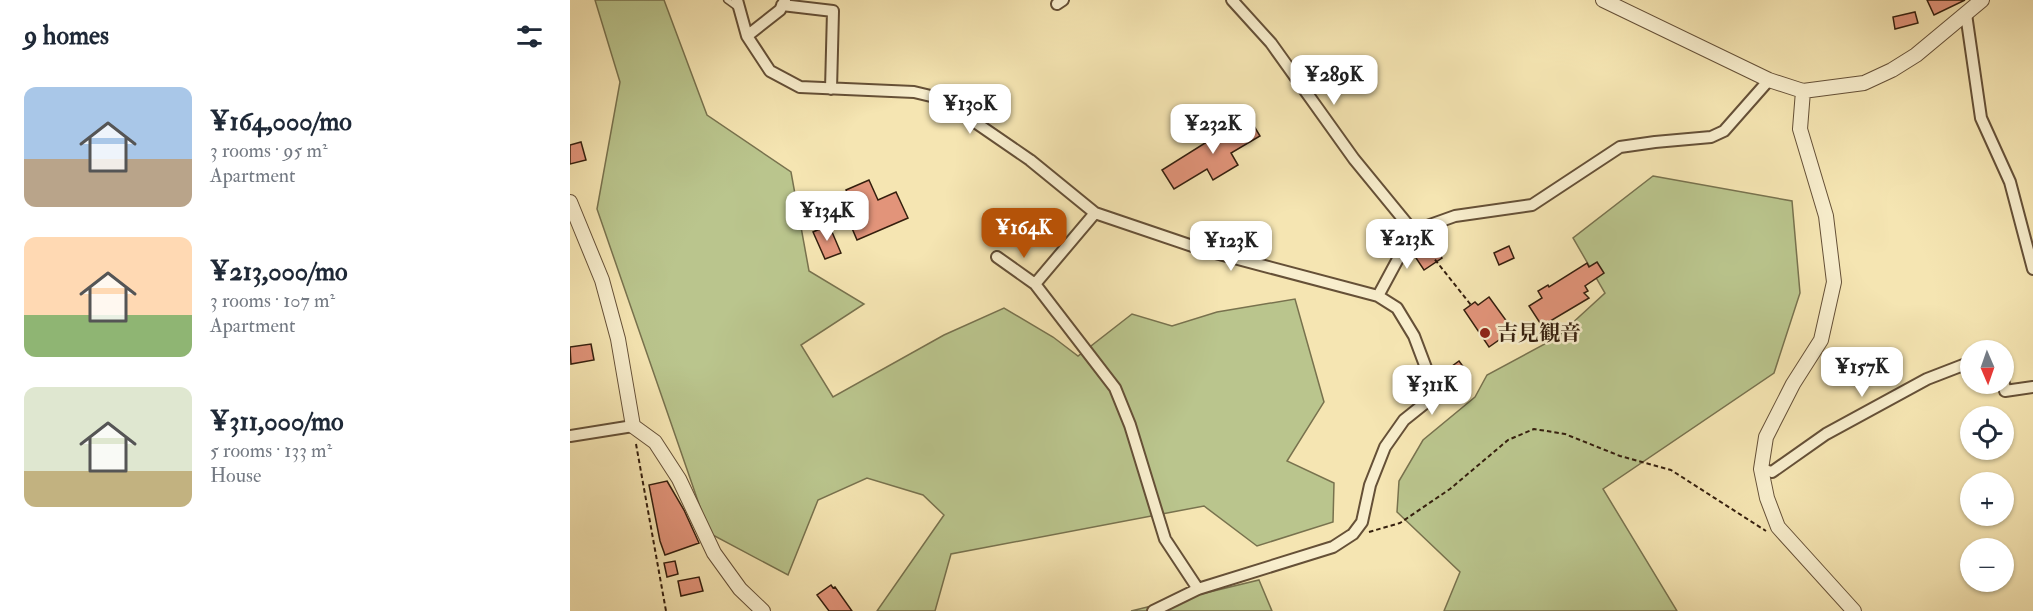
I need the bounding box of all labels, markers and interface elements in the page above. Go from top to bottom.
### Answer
text: 9 homes [24,20,109,52]
icon: filters [513,20,546,53]
pin: ¥289K [1292,55,1376,106]
text: ¥289K [1305,62,1363,87]
pin: ¥130K [928,84,1012,135]
text: ¥130K [943,91,997,116]
pin: ¥232K [1171,104,1255,155]
text: ¥164,000/mo [210,106,352,138]
icon: home [72,111,144,183]
text: ¥232K [1185,111,1241,136]
text: 3 rooms · 95 m² [210,138,328,163]
text: Apartment [210,163,295,188]
pin: ¥134K [785,191,869,242]
text: ¥134K [800,198,854,223]
pin: ¥164K [982,208,1066,259]
text: ¥164K [996,215,1052,240]
pin: ¥213K [1365,219,1449,270]
pin: ¥123K [1189,221,1273,272]
text: ¥213K [1380,226,1434,251]
text: ¥123K [1204,228,1258,253]
text: ¥213,000/mo [210,256,348,288]
icon: home [72,261,144,333]
text: 3 rooms · 107 m² [210,288,335,313]
text: Apartment [210,313,295,338]
place label: 吉見観音 [1497,320,1581,347]
marker: 吉見観音 [1478,326,1492,340]
north arrow [1960,340,2014,394]
map controls [1960,340,2014,592]
pin: ¥157K [1820,347,1904,398]
text: ¥157K [1835,354,1889,379]
pin: ¥311K [1390,365,1474,416]
text: ¥311K [1407,372,1457,397]
text: ¥311,000/mo [210,406,344,438]
button: locate [1960,406,2014,460]
icon: home [72,411,144,483]
text: 5 rooms · 133 m² [210,438,332,463]
text: House [210,463,261,488]
button: + [1960,472,2014,526]
button: − [1960,538,2014,592]

